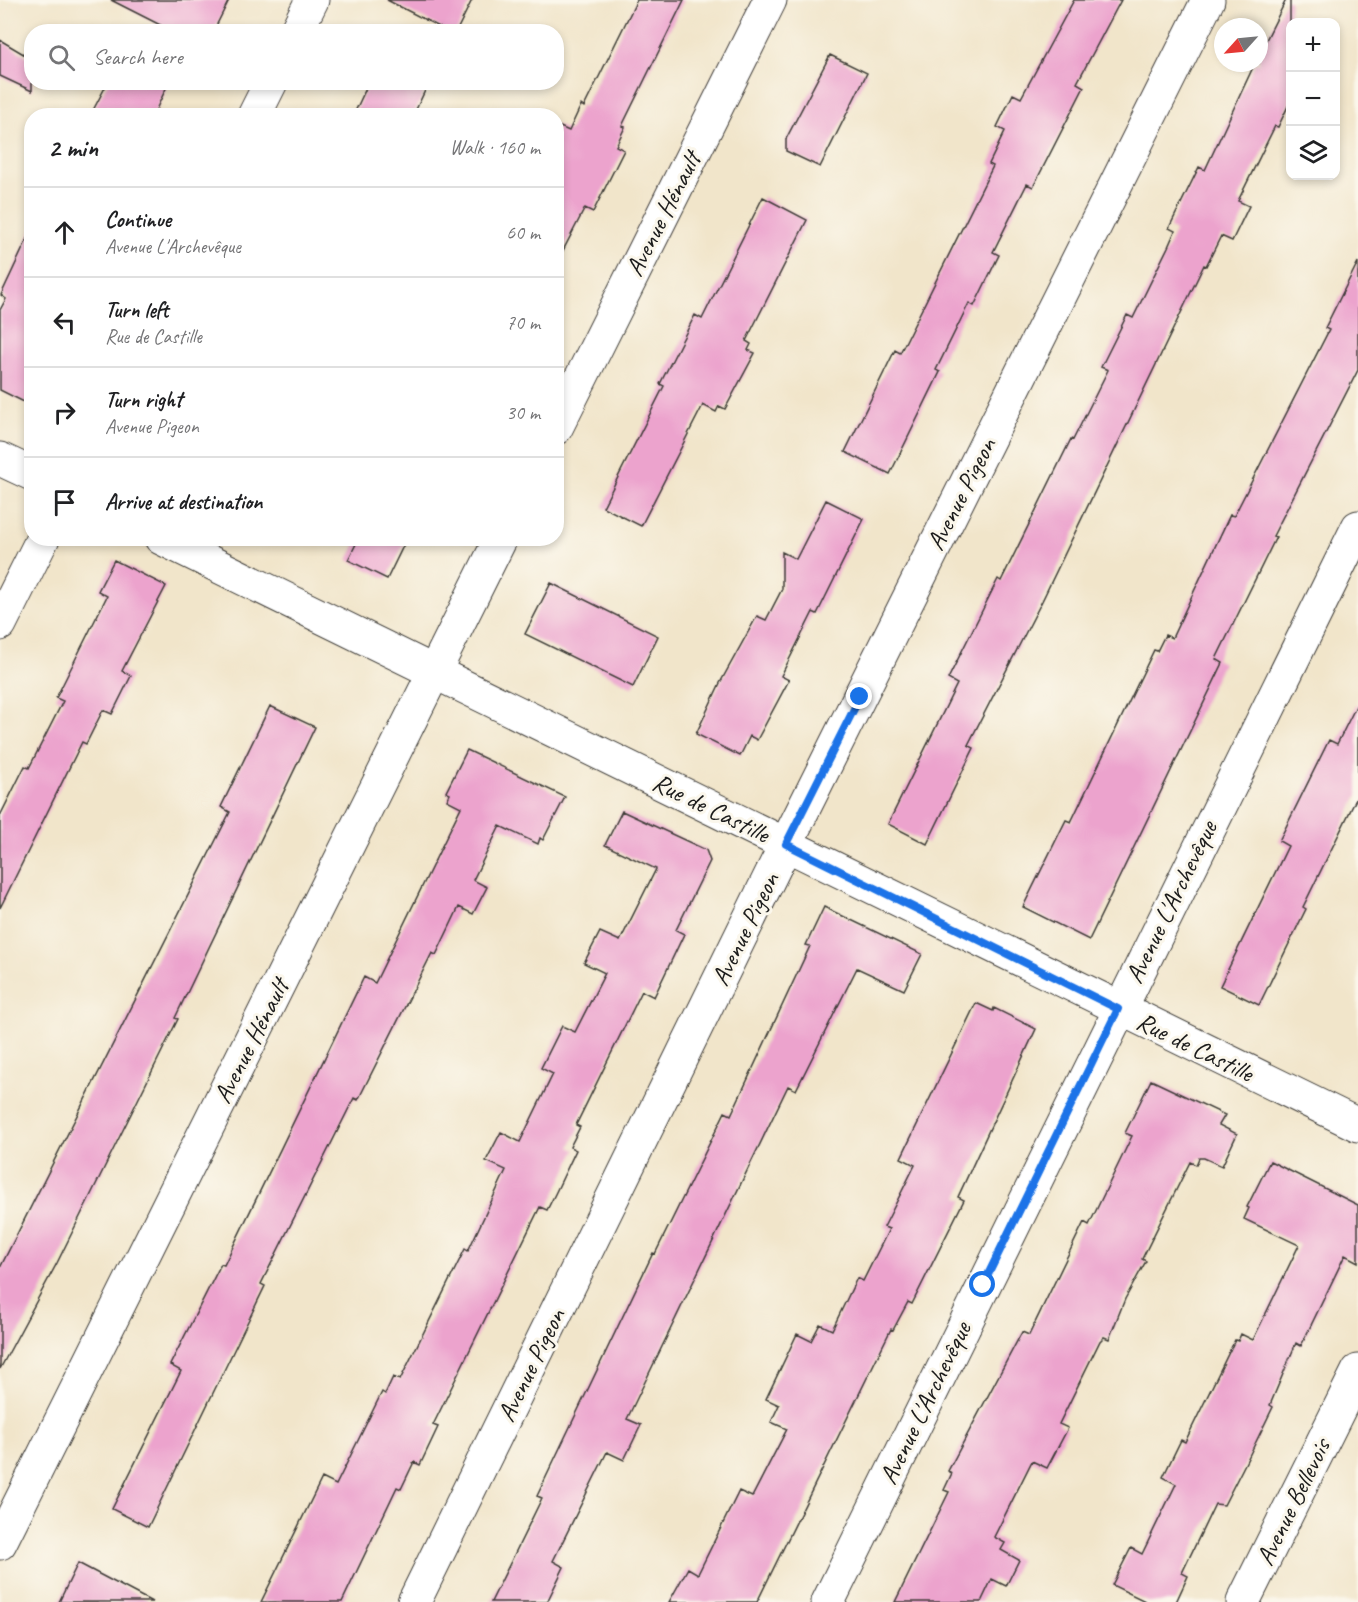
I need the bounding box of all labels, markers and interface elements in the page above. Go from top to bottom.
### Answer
north arrow [1214,18,1268,72]
map controls [1286,18,1340,180]
button: + [1286,18,1340,72]
search box [24,24,564,90]
icon: search [45,41,78,74]
text: Search here [93,43,183,71]
button: − [1286,72,1340,126]
button: layers [1286,126,1340,180]
text: 2 min [48,131,98,164]
text: Walk · 160 m [450,135,540,160]
street label: Avenue Hénault [618,143,710,282]
text: Continue [105,206,171,234]
icon: ahead [48,216,81,249]
text: 60 m [506,220,540,245]
text: Avenue L'Archevêque [105,234,241,259]
text: Turn left [105,296,169,324]
icon: left [48,306,81,339]
text: 70 m [506,310,540,335]
text: Rue de Castille [105,324,202,349]
text: Turn right [105,386,182,414]
icon: right [48,396,81,429]
text: 30 m [506,400,540,425]
text: Avenue Pigeon [105,414,199,439]
street label: Avenue Pigeon [919,431,1004,556]
icon: arrive [48,486,81,519]
text: Arrive at destination [105,488,262,516]
route end [846,683,872,709]
street label: Rue de Castille [647,766,776,851]
street label: Avenue L'Archevêque [1118,814,1225,988]
street label: Avenue Pigeon [703,866,787,991]
street label: Avenue Hénault [206,970,298,1109]
street label: Rue de Castille [1131,1005,1260,1090]
route start [969,1271,995,1297]
street label: Avenue Pigeon [489,1302,573,1427]
street label: Avenue L'Archevêque [872,1315,979,1489]
street label: Avenue Bellevois [1248,1431,1339,1571]

